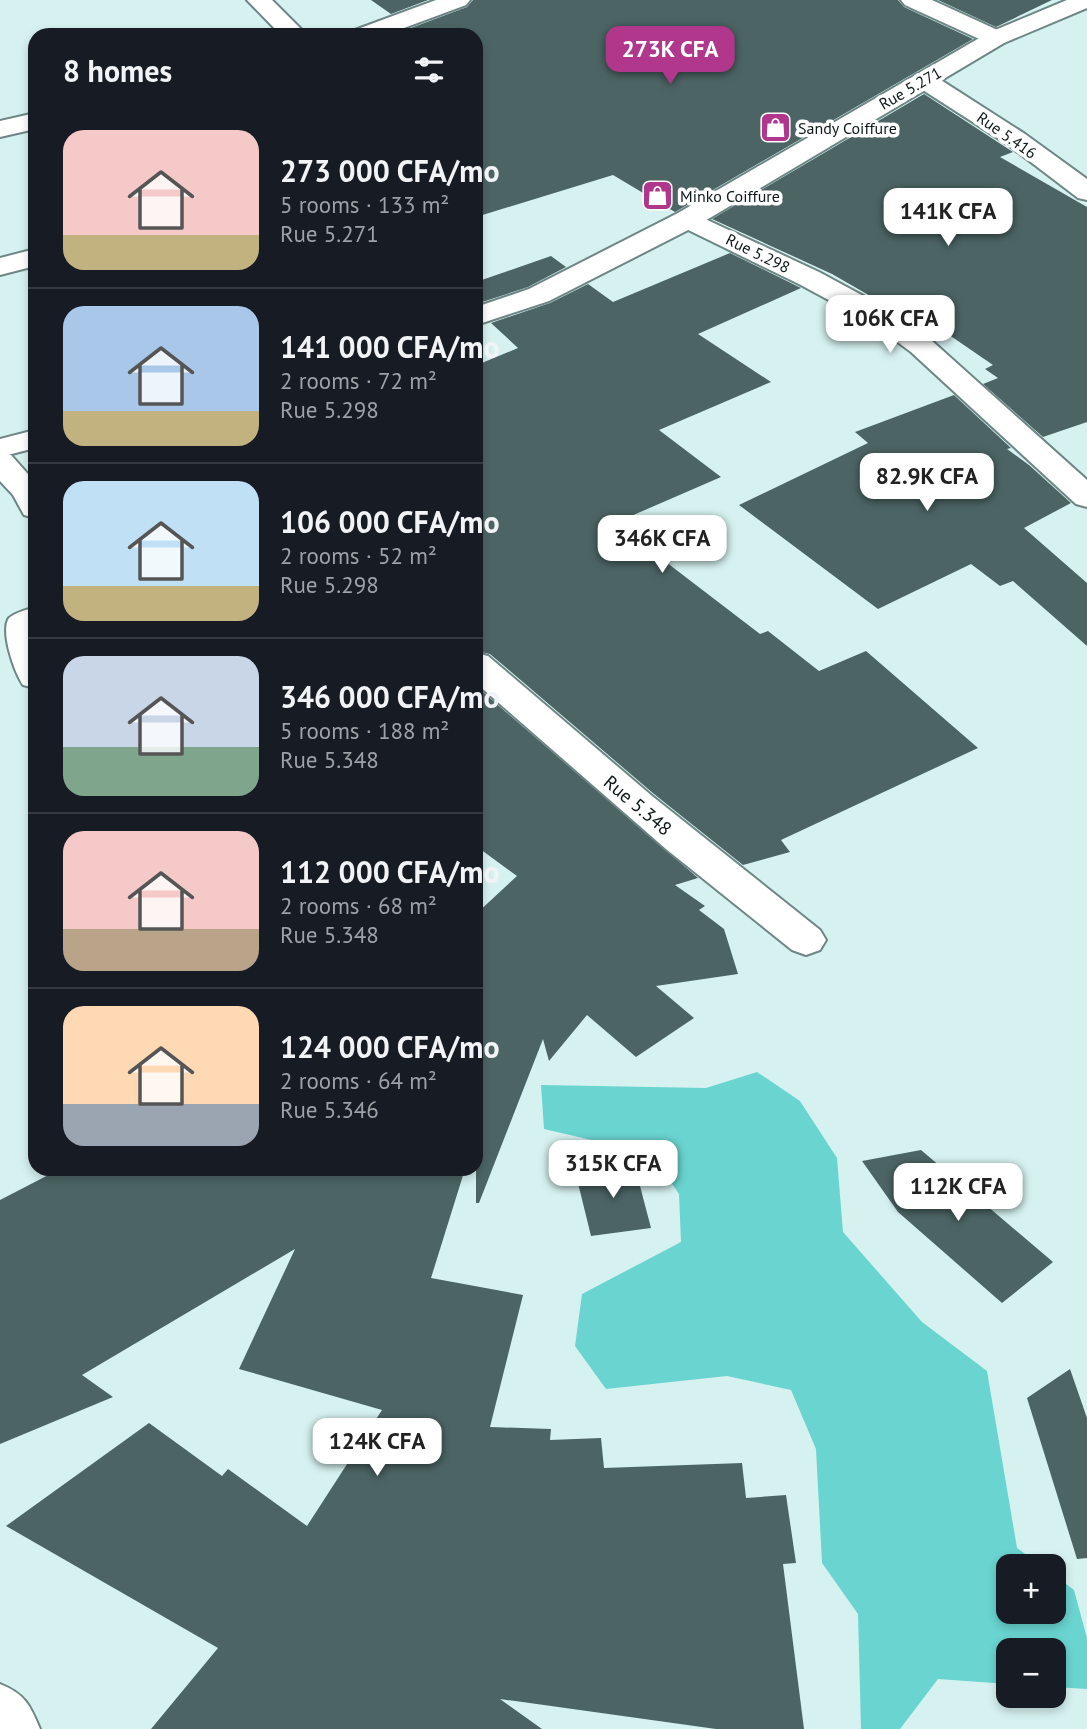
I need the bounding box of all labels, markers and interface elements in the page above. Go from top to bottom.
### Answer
pin: 273K CFA [598,27,742,86]
text: 273K CFA [622,34,718,63]
text: 8 homes [63,51,172,90]
icon: filters [410,51,448,89]
street label: Rue 5.271 [875,62,945,114]
street label: Rue 5.416 [973,107,1041,163]
shop icon: Sandy Coiffure [758,111,792,145]
place label: Sandy Coiffure [798,118,897,138]
text: 273 000 CFA/mo [280,151,500,190]
icon: home [119,158,203,242]
shop icon: Minko Coiffure [640,179,674,213]
place label: Minko Coiffure [680,186,780,206]
pin: 141K CFA [876,188,1020,248]
text: 5 rooms · 133 m² [280,190,449,219]
text: 141K CFA [900,196,996,225]
text: Rue 5.271 [280,219,379,248]
street label: Rue 5.298 [723,229,793,277]
pin: 106K CFA [818,296,962,355]
text: 106K CFA [842,303,938,332]
text: 141 000 CFA/mo [280,327,500,366]
icon: home [119,334,203,418]
text: 2 rooms · 72 m² [280,366,437,395]
text: Rue 5.298 [280,395,379,424]
pin: 82.9K CFA [847,454,1007,513]
text: 82.9K CFA [876,461,978,490]
text: 106 000 CFA/mo [280,502,500,541]
icon: home [119,509,203,593]
pin: 346K CFA [590,516,734,575]
text: 346K CFA [614,523,710,552]
text: 2 rooms · 52 m² [280,541,437,570]
text: Rue 5.298 [280,570,379,599]
text: 346 000 CFA/mo [280,677,500,716]
icon: home [119,684,203,768]
text: 5 rooms · 188 m² [280,716,449,745]
text: Rue 5.348 [280,745,379,774]
street label: Rue 5.348 [599,770,677,840]
text: 112 000 CFA/mo [280,852,500,891]
icon: home [119,859,203,943]
text: 2 rooms · 68 m² [280,891,437,920]
text: Rue 5.348 [280,920,379,949]
text: 124 000 CFA/mo [280,1027,500,1066]
icon: home [119,1034,203,1118]
text: 2 rooms · 64 m² [280,1066,437,1095]
text: Rue 5.346 [280,1095,379,1124]
pin: 315K CFA [541,1140,685,1200]
text: 315K CFA [565,1148,661,1177]
pin: 112K CFA [886,1164,1030,1223]
text: 112K CFA [910,1171,1006,1200]
pin: 124K CFA [305,1418,449,1478]
text: 124K CFA [329,1426,425,1455]
map controls [996,1554,1066,1708]
button: + [996,1554,1066,1624]
button: − [996,1638,1066,1708]

